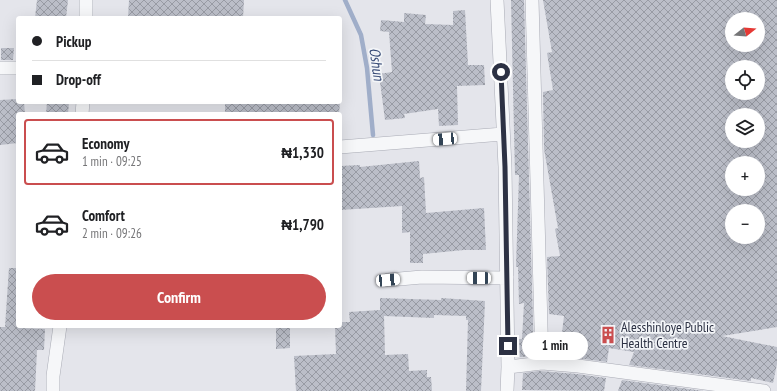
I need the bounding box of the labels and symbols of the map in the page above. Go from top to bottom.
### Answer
north arrow [725,12,765,52]
water label: Oshun [365,46,389,83]
route start [492,63,510,81]
car [433,132,457,146]
car [467,272,491,284]
car [376,273,400,287]
place label: Alesshinloye Public Health Centre [621,318,714,352]
building icon: Alesshinloye Public Health Centre [598,325,618,345]
callout: 1 min [522,332,588,360]
route end [499,337,517,355]

